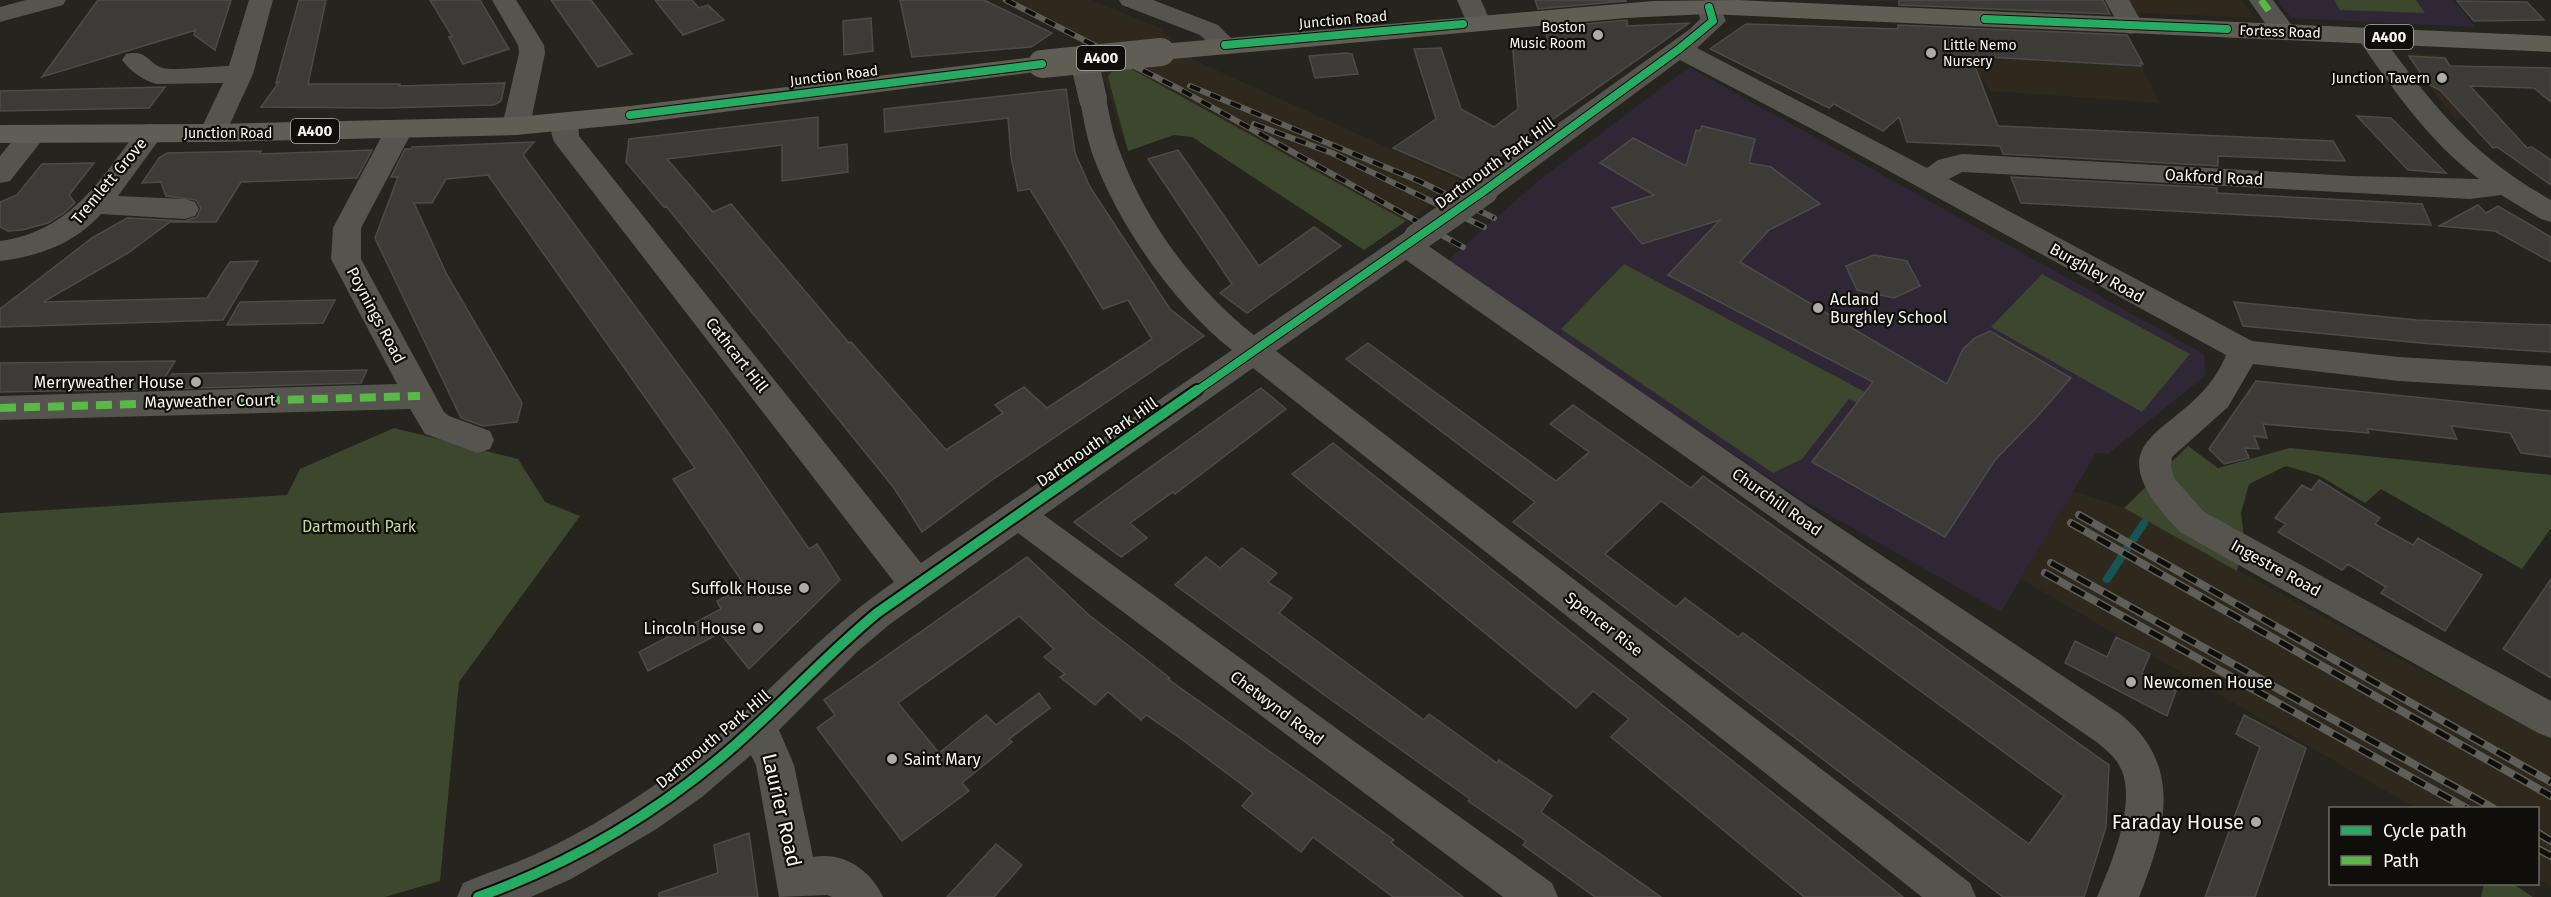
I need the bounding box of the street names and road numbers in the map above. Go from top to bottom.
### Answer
street label: Junction Road [1298,8,1388,32]
street label: Fortess Road [2239,22,2321,42]
road number: A400 [2365,25,2413,49]
road number: A400 [1077,46,1125,70]
street label: Junction Road [789,62,879,90]
street label: Dartmouth Park Hill [1432,113,1559,213]
road number: A400 [291,119,339,143]
street label: Junction Road [184,125,272,142]
street label: Tremlett Grove [67,134,151,228]
street label: Oakford Road [2164,165,2264,189]
street label: Burghley Road [2046,239,2148,307]
street label: Poynings Road [343,264,409,366]
street label: Cathcart Hill [702,314,772,396]
street label: Mayweather Court [144,390,276,412]
street label: Dartmouth Park Hill [1033,393,1161,491]
street label: Churchill Road [1728,464,1826,540]
street label: Ingestre Road [2228,536,2324,600]
street label: Spencer Rise [1561,588,1647,660]
street label: Chetwynd Road [1227,667,1327,749]
street label: Dartmouth Park Hill [652,686,774,792]
street label: Laurier Road [757,751,807,869]

